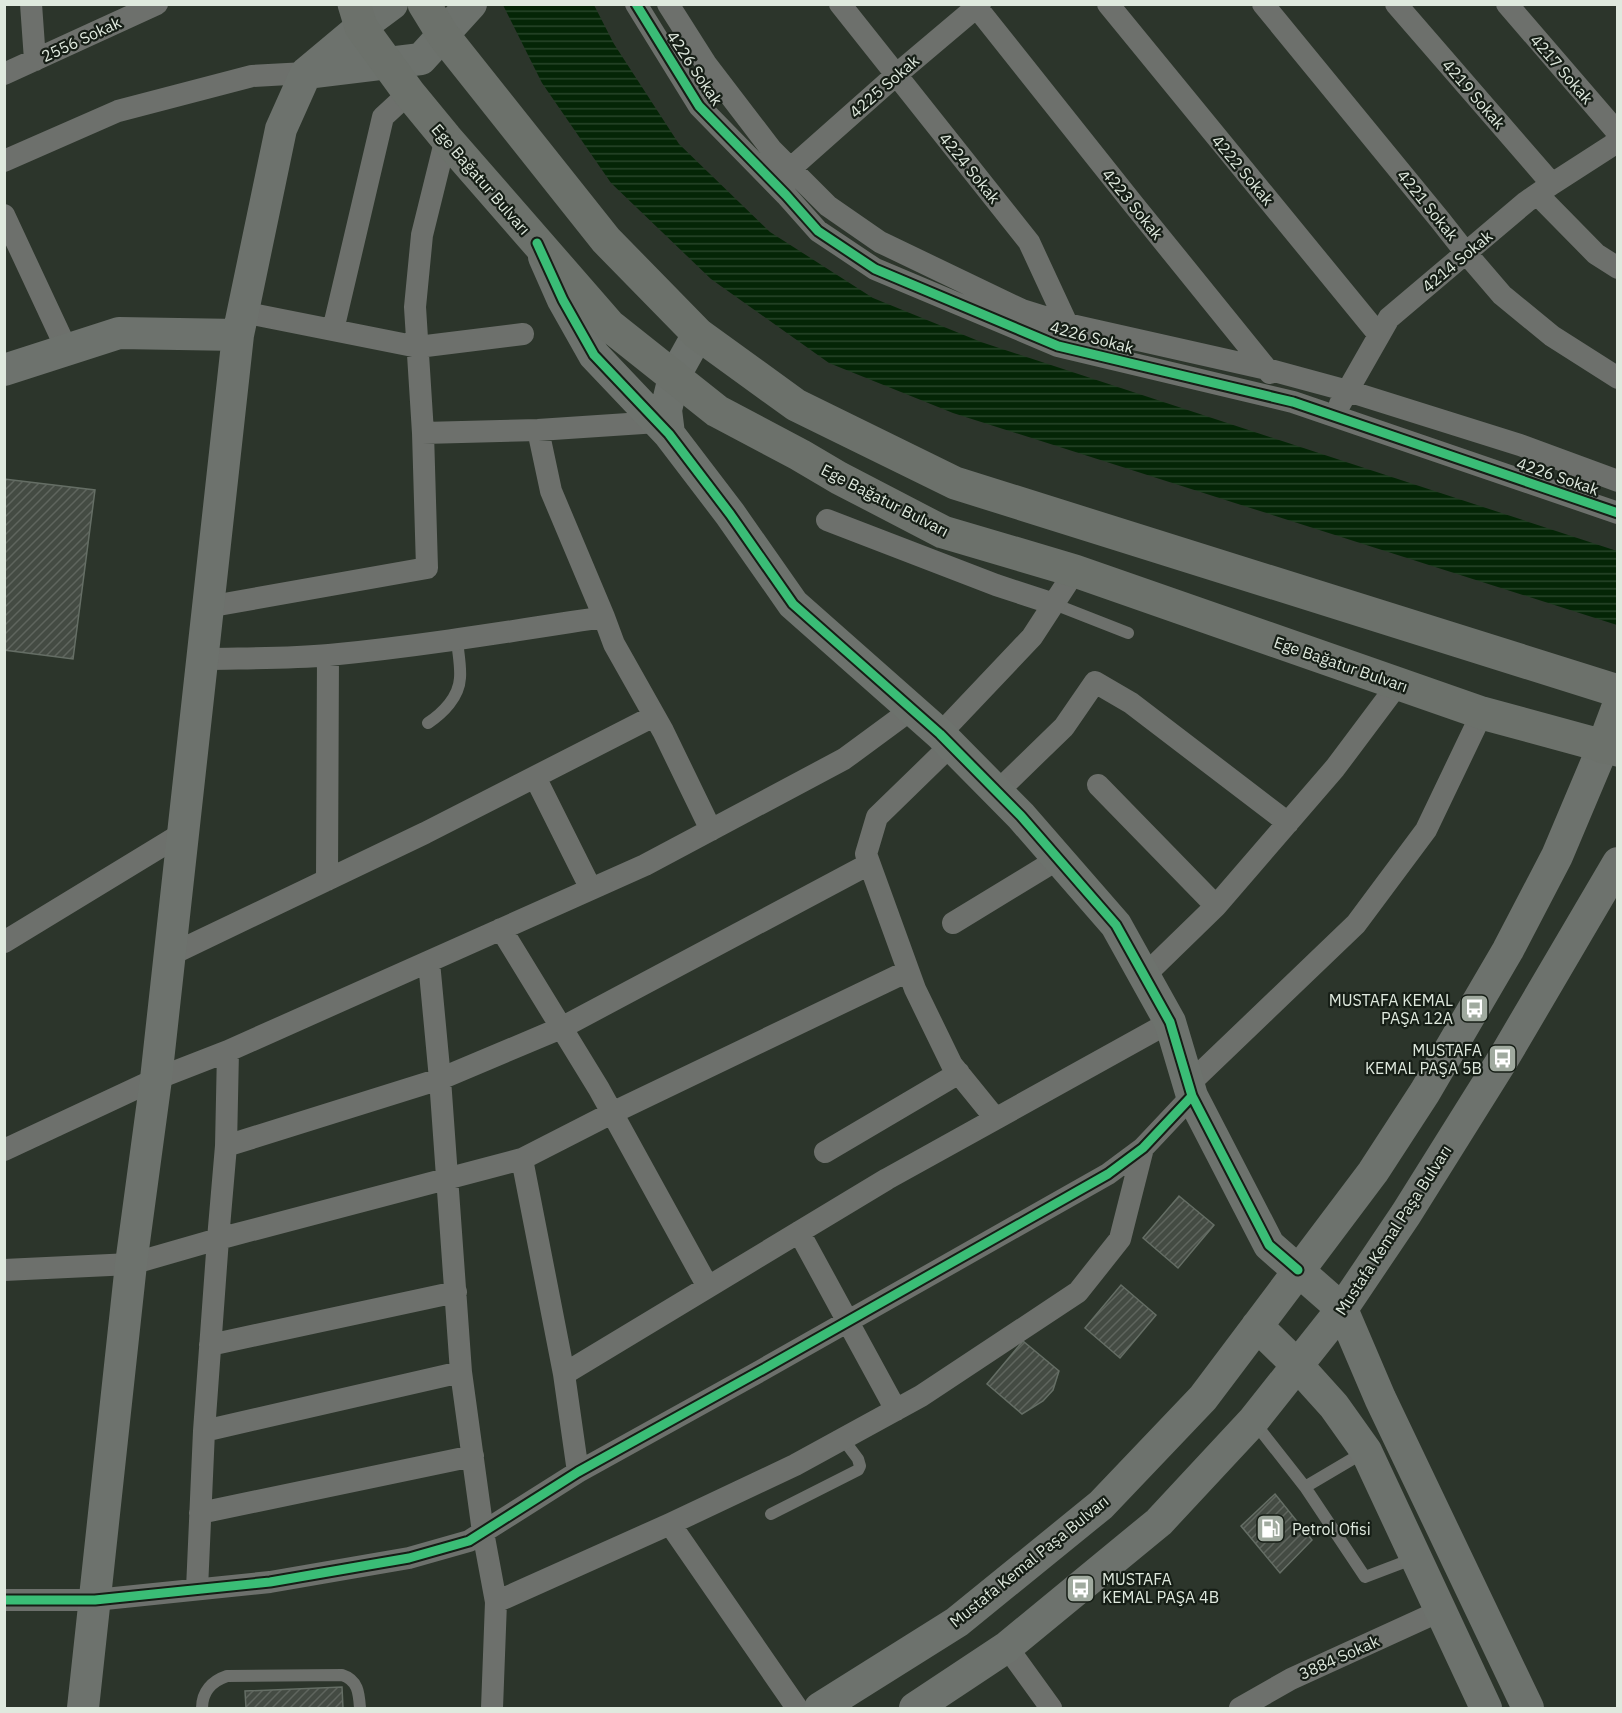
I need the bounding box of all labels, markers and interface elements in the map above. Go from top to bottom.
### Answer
street label: 2556 Sokak [38,12,125,66]
street label: 4226 Sokak [663,27,728,110]
street label: 4217 Sokak [1526,30,1598,108]
street label: 4225 Sokak [845,50,923,122]
street label: 4219 Sokak [1438,55,1510,133]
street label: Ege Bağatur Bulvarı [427,119,535,239]
street label: 4224 Sokak [935,128,1005,208]
street label: 4222 Sokak [1208,131,1279,210]
street label: 4223 Sokak [1098,164,1168,244]
street label: 4221 Sokak [1393,165,1463,245]
street label: 4214 Sokak [1418,225,1497,296]
street label: 4226 Sokak [1048,316,1137,358]
street label: 4226 Sokak [1514,453,1602,500]
street label: Ege Bağatur Bulvarı [818,459,952,541]
street label: Ege Bağatur Bulvarı [1271,632,1411,696]
place label: MUSTAFA KEMAL PAŞA 12A [1329,990,1453,1028]
bus stop icon: MUSTAFA KEMAL PAŞA 12A [1458,993,1490,1025]
place label: MUSTAFA KEMAL PAŞA 5B [1365,1040,1482,1078]
bus stop icon: MUSTAFA KEMAL PAŞA 5B [1487,1043,1519,1075]
street label: Mustafa Kemal Paşa Bulvarı [1331,1141,1455,1319]
street label: Mustafa Kemal Paşa Bulvarı [946,1491,1112,1631]
fuel station icon: Petrol Ofisi [1255,1513,1287,1545]
place label: Petrol Ofisi [1292,1519,1371,1539]
place label: MUSTAFA KEMAL PAŞA 4B [1102,1569,1219,1607]
bus stop icon: MUSTAFA KEMAL PAŞA 4B [1065,1572,1097,1604]
street label: 3884 Sokak [1296,1630,1383,1684]

